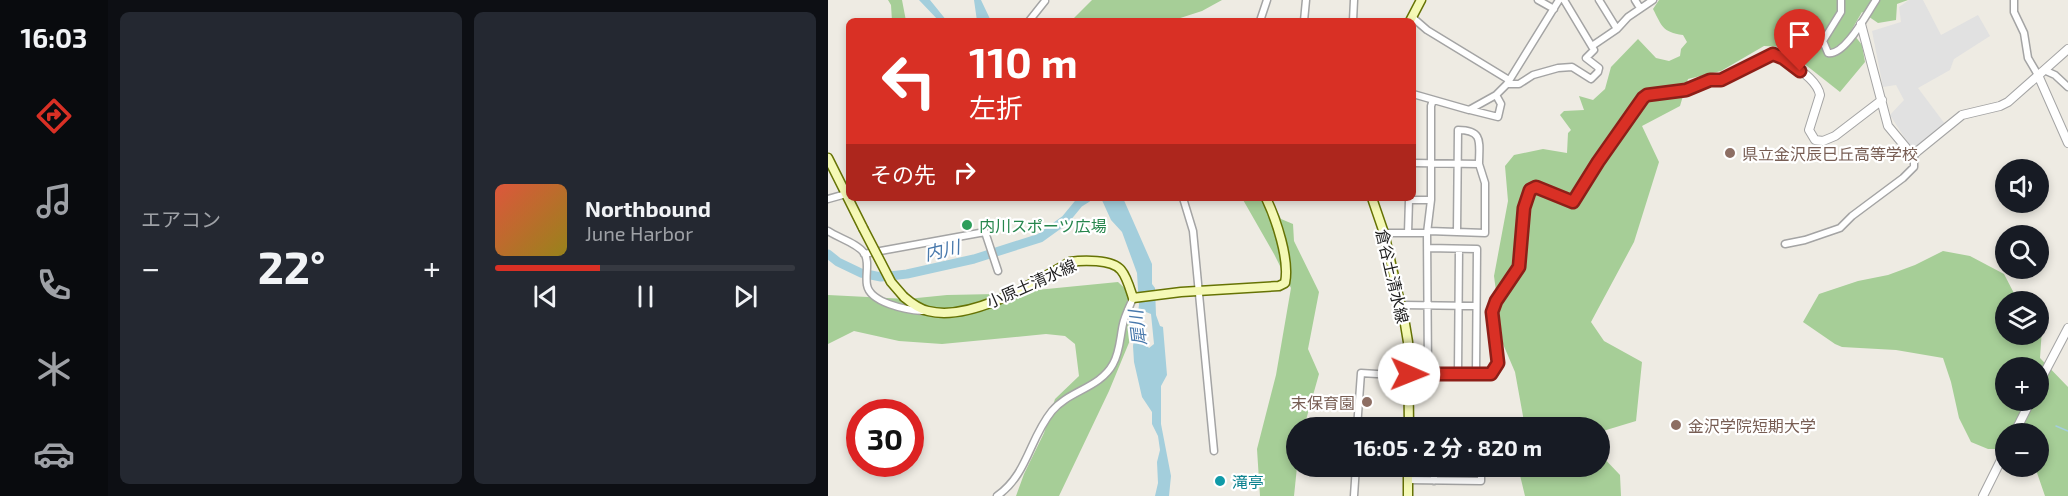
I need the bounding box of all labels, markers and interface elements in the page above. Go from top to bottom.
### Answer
pin [1774,9,1825,71]
icon: arrive [1783,18,1816,51]
text: 16:03 [21,21,87,53]
text: 110 m [969,36,1078,86]
icon: left [870,42,948,120]
text: 左折 [969,91,1023,123]
icon: directions [33,95,75,137]
place label: 県立金沢辰巳丘高等学校 [1742,144,1918,163]
marker: 県立金沢辰巳丘高等学校 [1723,146,1737,160]
icon: right [948,156,981,189]
map controls [1995,159,2049,477]
button: sound [1995,159,2049,213]
text: その先 [870,161,936,187]
icon: music [33,180,75,222]
text: Northbound [585,195,711,221]
text: エアコン [141,207,221,231]
place label: 内川スポーツ広場 [979,216,1107,235]
marker: 内川スポーツ広場 [960,218,974,232]
text: June Harbor [585,221,693,245]
button: search [1995,225,2049,279]
street label: 倉谷土清水線 [1373,227,1413,325]
water label: 内川 [922,235,964,265]
text: 22° [258,239,325,293]
text: − [141,247,160,287]
text: + [423,247,441,287]
street label: 小原土清水線 [983,255,1079,311]
icon: phone [33,264,75,306]
icon: previous [529,280,562,313]
icon: pause [629,280,662,313]
icon: next [729,280,762,313]
button: layers [1995,291,2049,345]
water label: 犀川 [1124,307,1150,347]
position arrow [1377,342,1441,406]
icon: climate [33,348,75,390]
button: + [1995,357,2049,411]
place label: 末保育園 [1291,393,1355,412]
marker: 末保育園 [1360,395,1374,409]
speed limit sign: 30 [846,399,924,477]
place label: 金沢学院短期大学 [1688,416,1816,435]
marker: 金沢学院短期大学 [1669,418,1683,432]
button: − [1995,423,2049,477]
icon: car [33,433,75,475]
text: 16:05 · 2 分 · 820 m [1354,434,1542,460]
place label: 滝亭 [1232,472,1264,491]
marker: 滝亭 [1213,474,1227,488]

